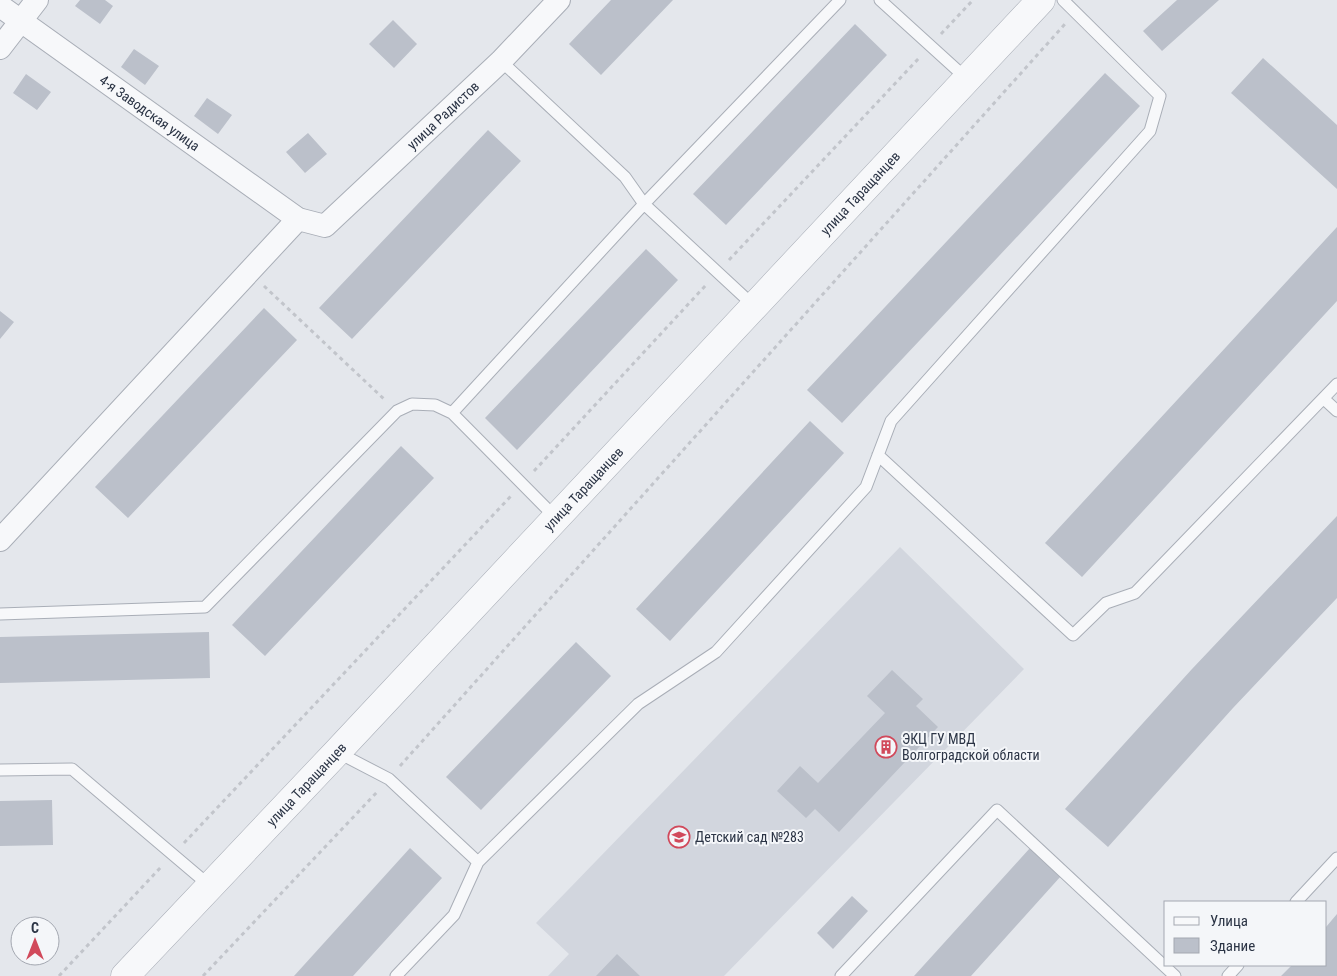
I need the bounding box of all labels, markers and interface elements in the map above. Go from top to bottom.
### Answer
street label: 4-я Заводская улица [97,72,203,154]
street label: улица Радистов [404,78,482,153]
street label: улица Таращанцев [817,148,903,238]
street label: улица Таращанцев [540,444,626,534]
place label: ЭКЦ ГУ МВД Волгоградской области [902,731,1040,763]
building icon: ЭКЦ ГУ МВД Волгоградской области [874,735,898,759]
street label: улица Таращанцев [263,739,350,829]
school or university icon: Детский сад №283 [667,825,691,849]
place label: Детский сад №283 [695,829,804,845]
legend [1164,901,1327,966]
text: Улица [1210,912,1248,930]
north arrow [10,916,60,966]
text: С [31,920,39,936]
text: Здание [1210,937,1255,955]

